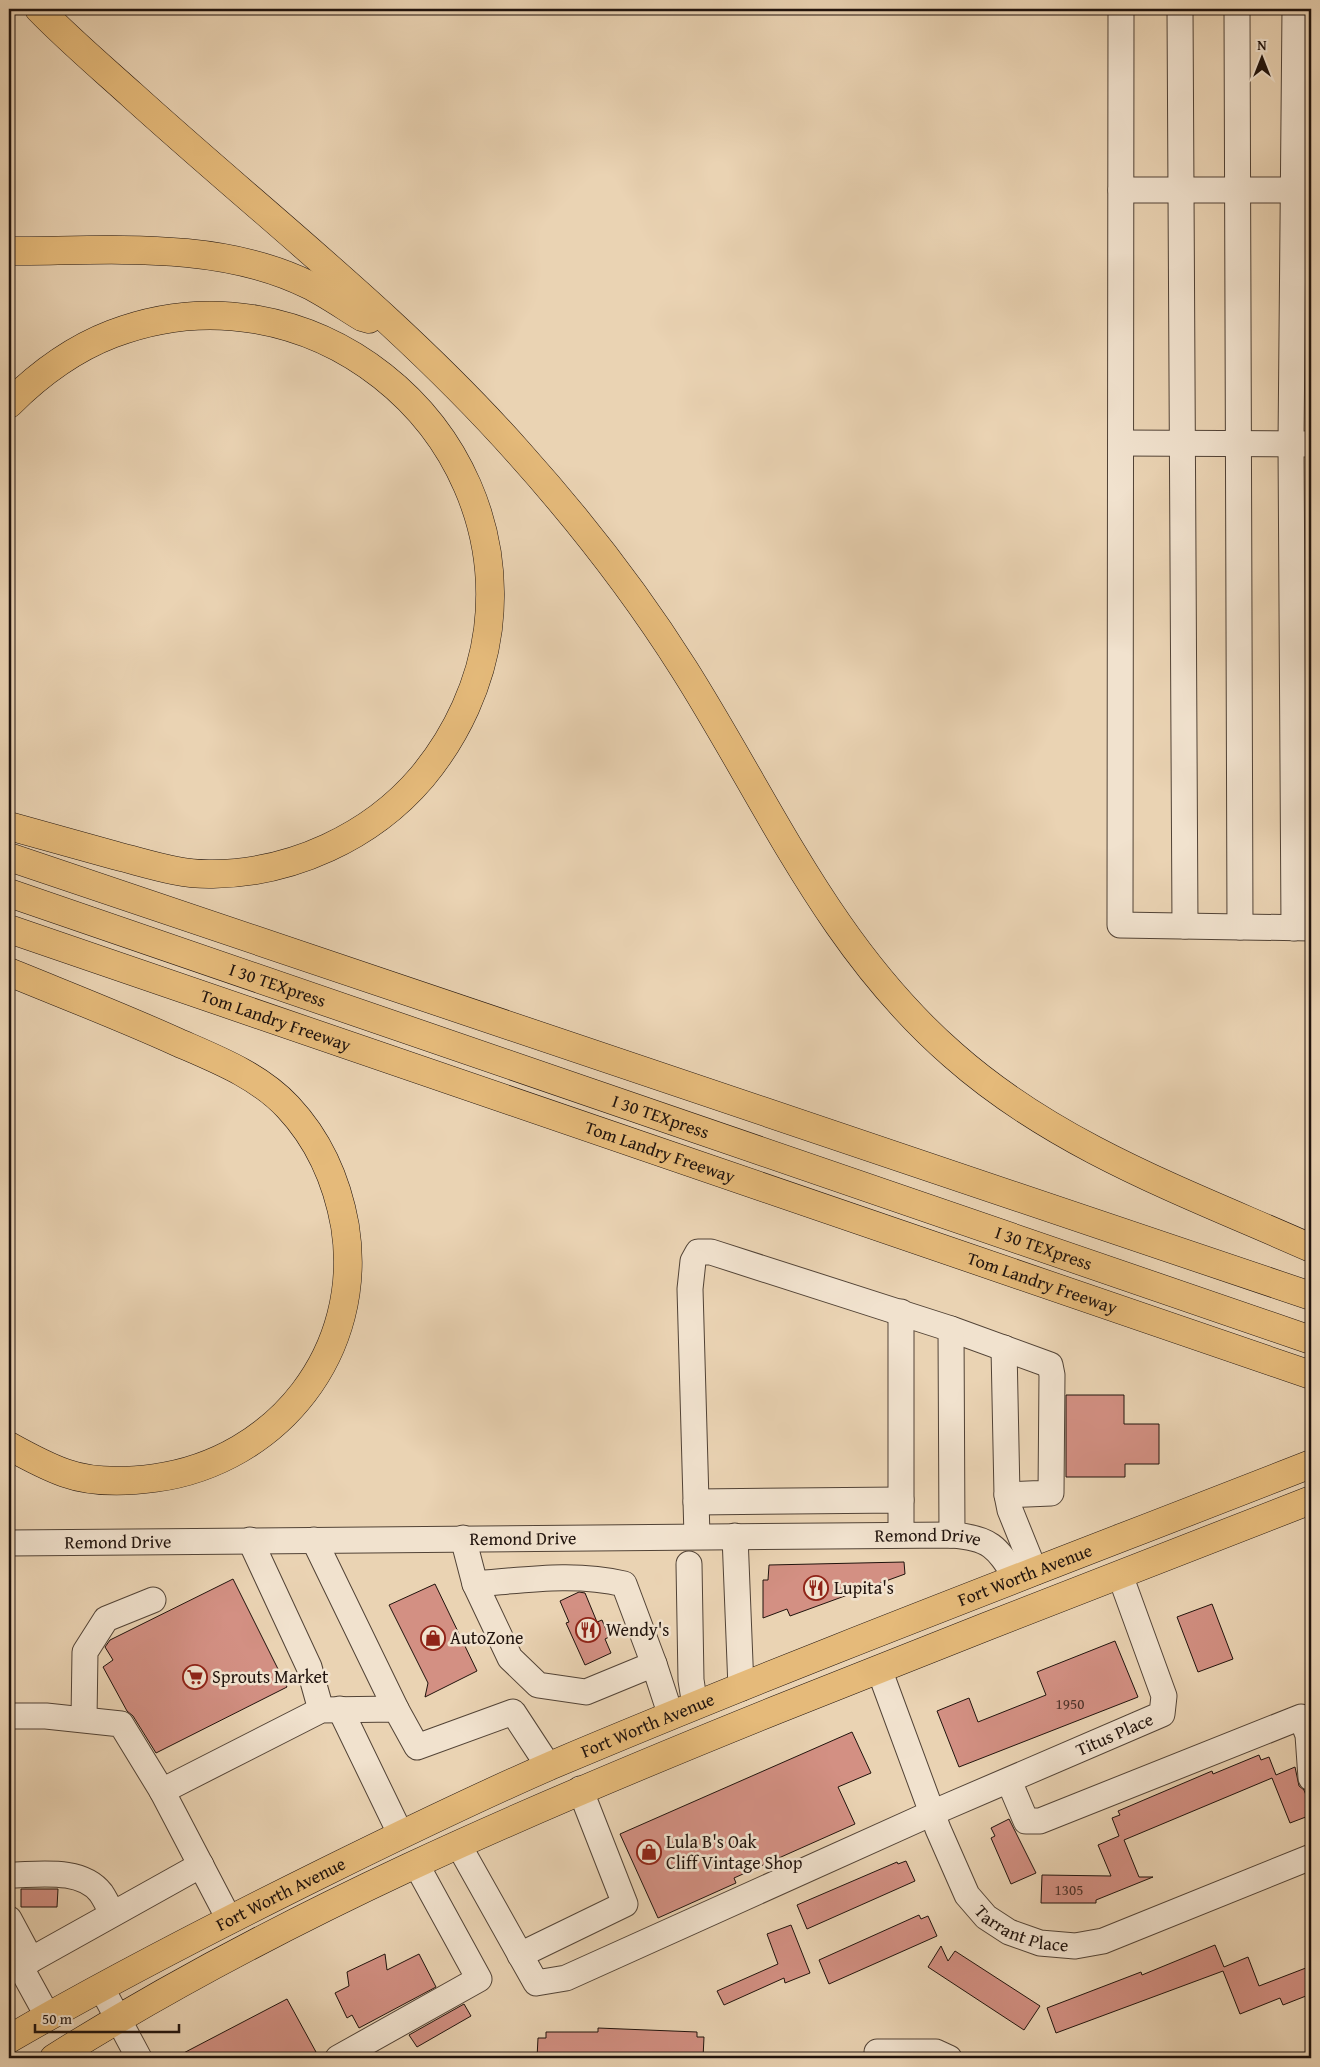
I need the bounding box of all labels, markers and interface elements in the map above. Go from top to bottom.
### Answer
north arrow [1238,32,1288,82]
text: N [1257,35,1267,55]
street label: I 30 TEXpress [226,956,330,1014]
street label: Tom Landry Freeway [197,982,355,1058]
street label: I 30 TEXpress [609,1087,713,1145]
street label: Tom Landry Freeway [581,1113,739,1190]
street label: I 30 TEXpress [992,1219,1096,1277]
street label: Tom Landry Freeway [963,1244,1121,1321]
street label: Remond Drive [874,1521,985,1553]
street label: Remond Drive [469,1524,577,1552]
street label: Remond Drive [64,1528,172,1556]
street label: Fort Worth Avenue [954,1536,1096,1613]
place label: Lupita's [834,1574,894,1601]
restaurant icon: Lupita's [803,1575,829,1601]
place label: Wendy's [606,1616,670,1643]
restaurant icon: Wendy's [575,1617,601,1643]
place label: AutoZone [450,1624,523,1651]
shop icon: AutoZone [420,1625,446,1651]
place label: Sprouts Market [212,1663,329,1690]
supermarket icon: Sprouts Market [182,1664,208,1690]
street label: Fort Worth Avenue [577,1685,718,1764]
house number: 1950 [1056,1693,1084,1714]
street label: Titus Place [1071,1705,1157,1763]
place label: Lula B's Oak Cliff Vintage Shop [666,1828,803,1876]
shop icon: Lula B's Oak Cliff Vintage Shop [636,1839,662,1865]
street label: Fort Worth Avenue [211,1850,350,1938]
house number: 1305 [1055,1879,1083,1900]
street label: Tarrant Place [968,1899,1070,1958]
scale bar [35,2002,179,2034]
text: 50 m [42,2008,73,2029]

